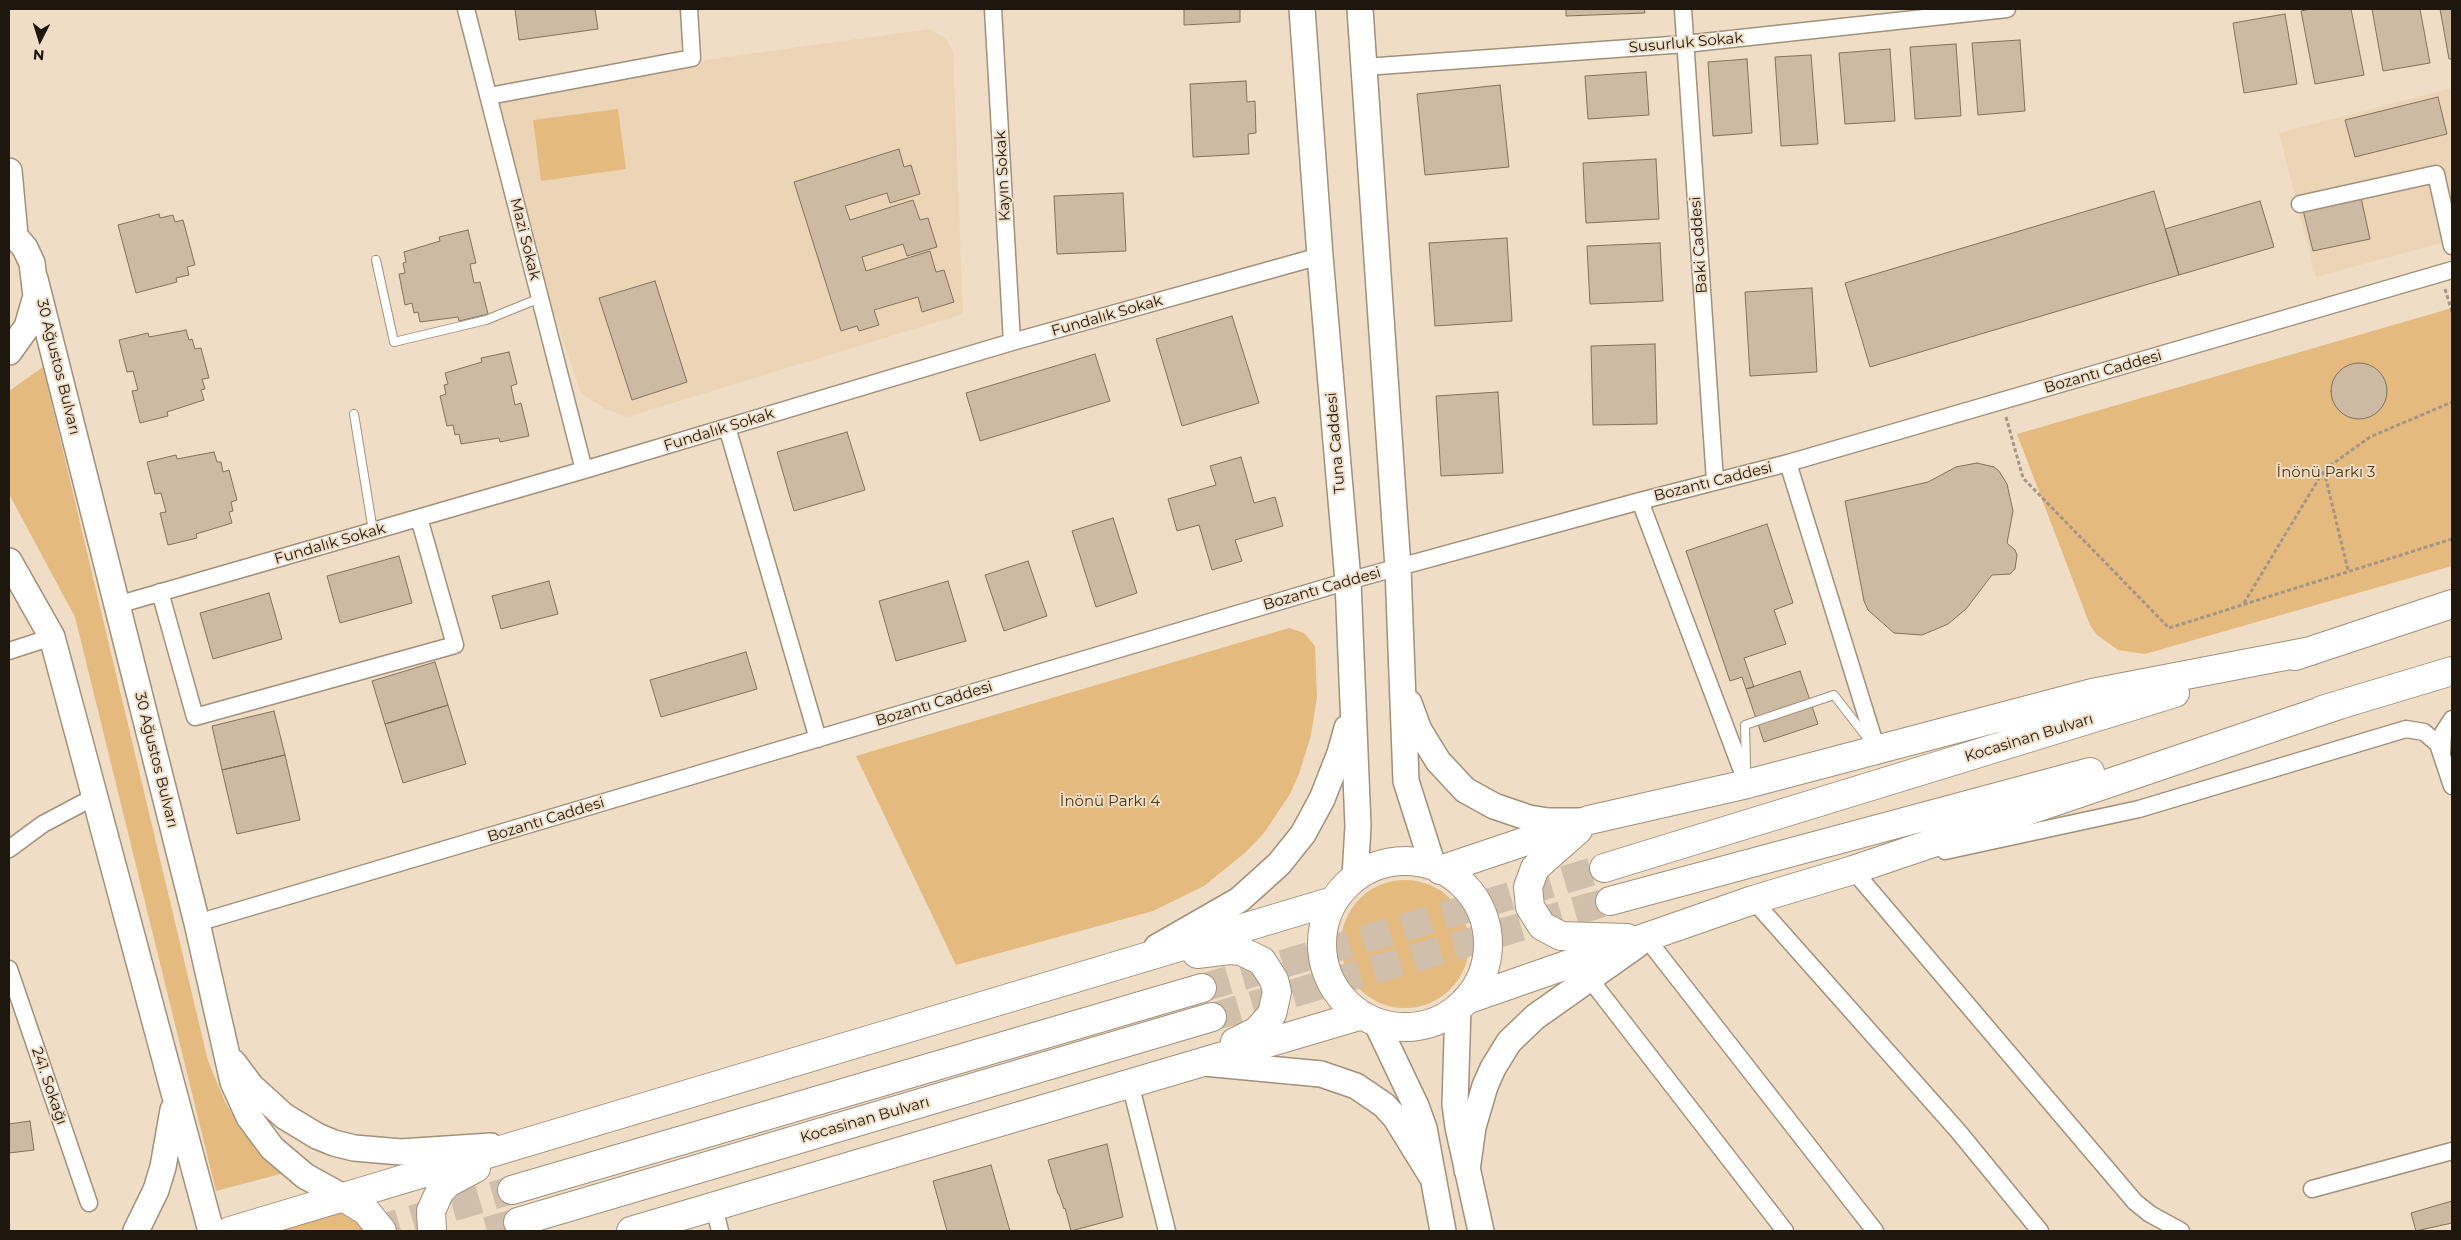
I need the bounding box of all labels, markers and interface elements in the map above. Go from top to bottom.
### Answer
north arrow [15,15,65,65]
street label: Susurluk Sokak [1628,29,1744,57]
text: N [32,45,45,64]
street label: Kayın Sokak [992,130,1014,222]
street label: Mazi Sokak [506,196,544,282]
street label: Baki Caddesi [1687,196,1711,294]
street label: Fundalık Sokak [1049,292,1165,340]
street label: 30 Ağustos Bulvarı [32,297,84,437]
street label: Bozantı Caddesi [2042,347,2164,397]
street label: Tuna Caddesi [1323,392,1349,494]
street label: Fundalık Sokak [662,405,776,455]
street label: Bozantı Caddesi [1652,459,1774,505]
park label: İnönü Parkı 3 [2277,464,2375,482]
street label: Fundalık Sokak [272,520,388,568]
street label: Bozantı Caddesi [1261,564,1383,614]
street label: Bozantı Caddesi [873,678,995,730]
street label: 30 Ağustos Bulvarı [130,690,182,830]
street label: Kocasinan Bulvarı [1963,710,2095,766]
park label: İnönü Parkı 4 [1060,793,1160,811]
street label: Bozantı Caddesi [485,794,607,846]
street label: 241. Sokağı [27,1045,71,1127]
street label: Kocasinan Bulvarı [798,1093,932,1147]

